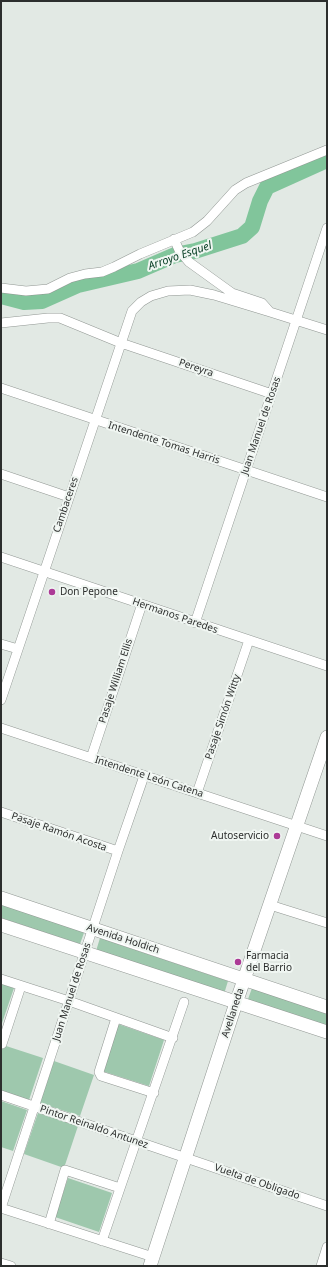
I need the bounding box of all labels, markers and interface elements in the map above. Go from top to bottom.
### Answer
water label: Arroyo Esquel [146,239,214,273]
street label: Pereyra [177,357,215,379]
street label: Juan Manuel de Rosas [239,375,283,477]
street label: Intendente Tomas Harris [107,419,221,467]
street label: Cambaceres [51,476,81,534]
place label: Don Pepone [60,586,118,598]
marker: Don Pepone [47,587,57,597]
street label: Hermanos Paredes [131,596,219,636]
street label: Pasaje William Ellis [97,637,135,725]
street label: Pasaje Simón Witty [203,673,243,761]
street label: Intendente León Catena [93,754,205,800]
street label: Pasaje Ramón Acosta [10,810,108,854]
place label: Autoservicio [211,830,269,842]
marker: Autoservicio [272,831,282,841]
street label: Avenida Holdich [85,922,161,956]
street label: Juan Manuel de Rosas [50,941,94,1043]
place label: Farmacia del Barrio [246,950,292,974]
marker: Farmacia del Barrio [233,957,243,967]
street label: Avellaneda [219,987,247,1039]
street label: Pintor Reinaldo Antunez [38,1103,150,1151]
street label: Vuelta de Obligado [213,1162,301,1202]

